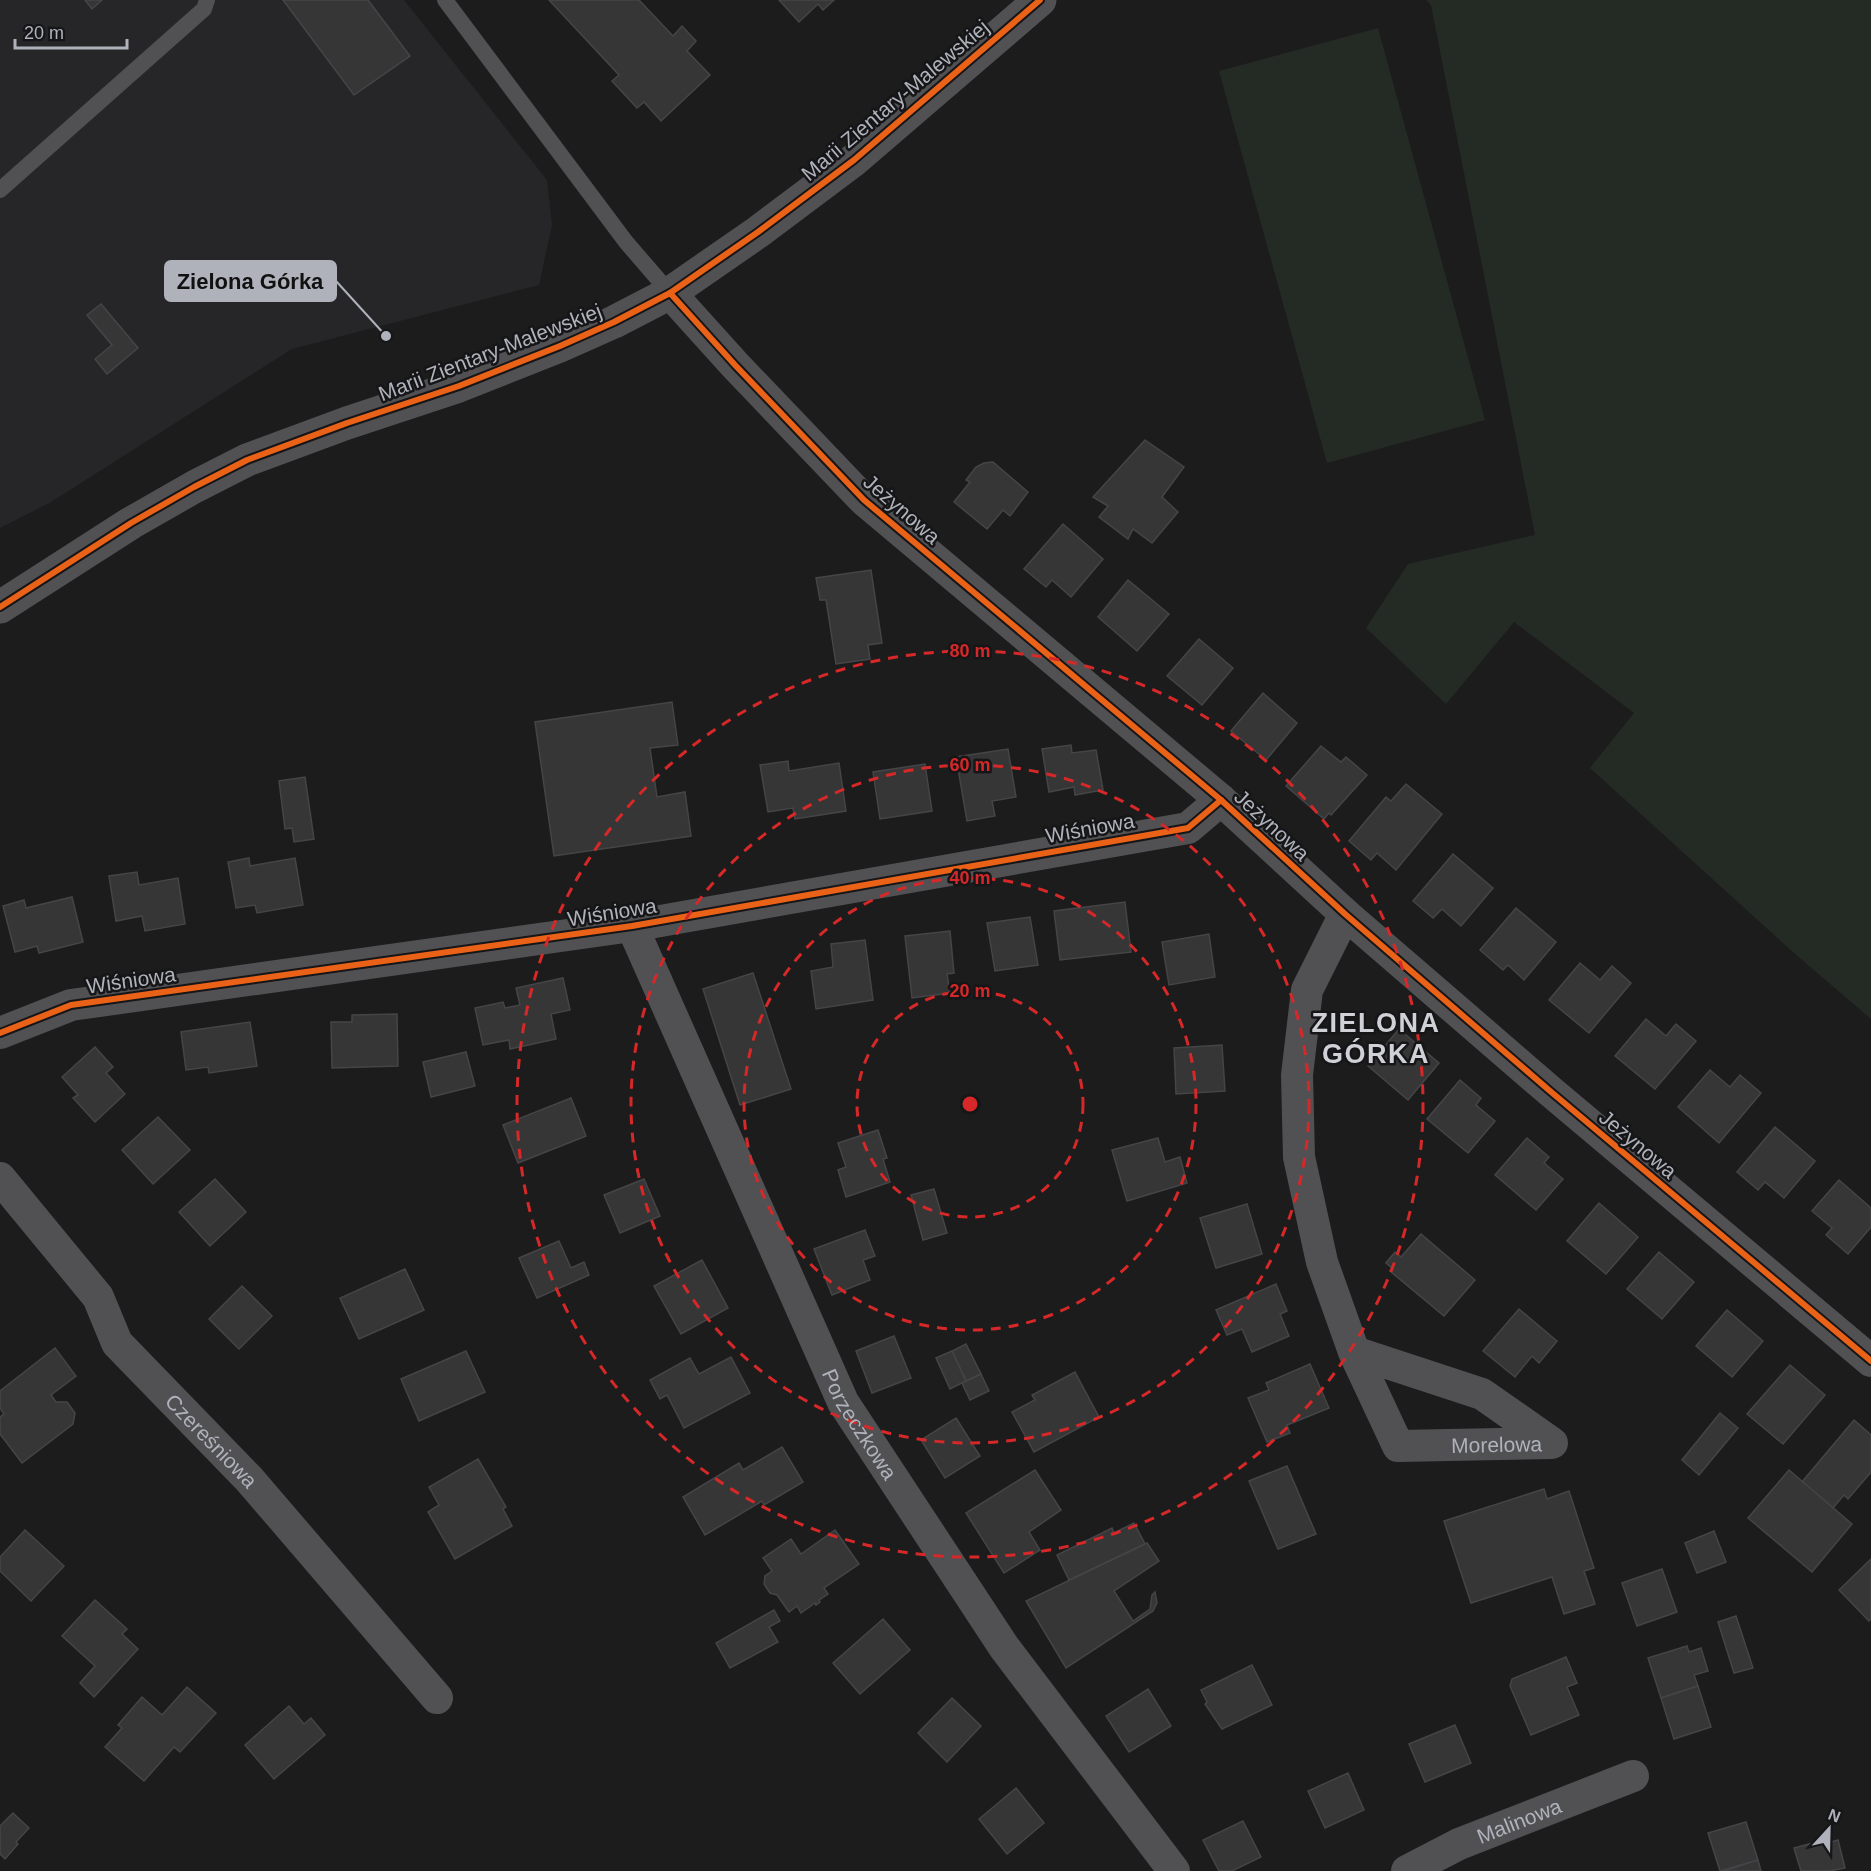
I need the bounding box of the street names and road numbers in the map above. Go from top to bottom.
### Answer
street label: Marii Zientary-Malewskiej [797,15,993,185]
street label: Marii Zientary-Malewskiej [375,299,605,405]
street label: Jeżynowa [859,470,945,549]
street label: Jeżynowa [1230,785,1314,865]
street label: Wiśniowa [1044,809,1137,847]
street label: Wiśniowa [566,894,658,930]
street label: Wiśniowa [85,962,177,998]
street label: Jeżynowa [1595,1105,1681,1183]
street label: Porzeczkowa [818,1365,902,1484]
street label: Czereśniowa [161,1389,263,1492]
street label: Morelowa [1451,1432,1543,1456]
street label: Malinowa [1473,1794,1565,1847]

